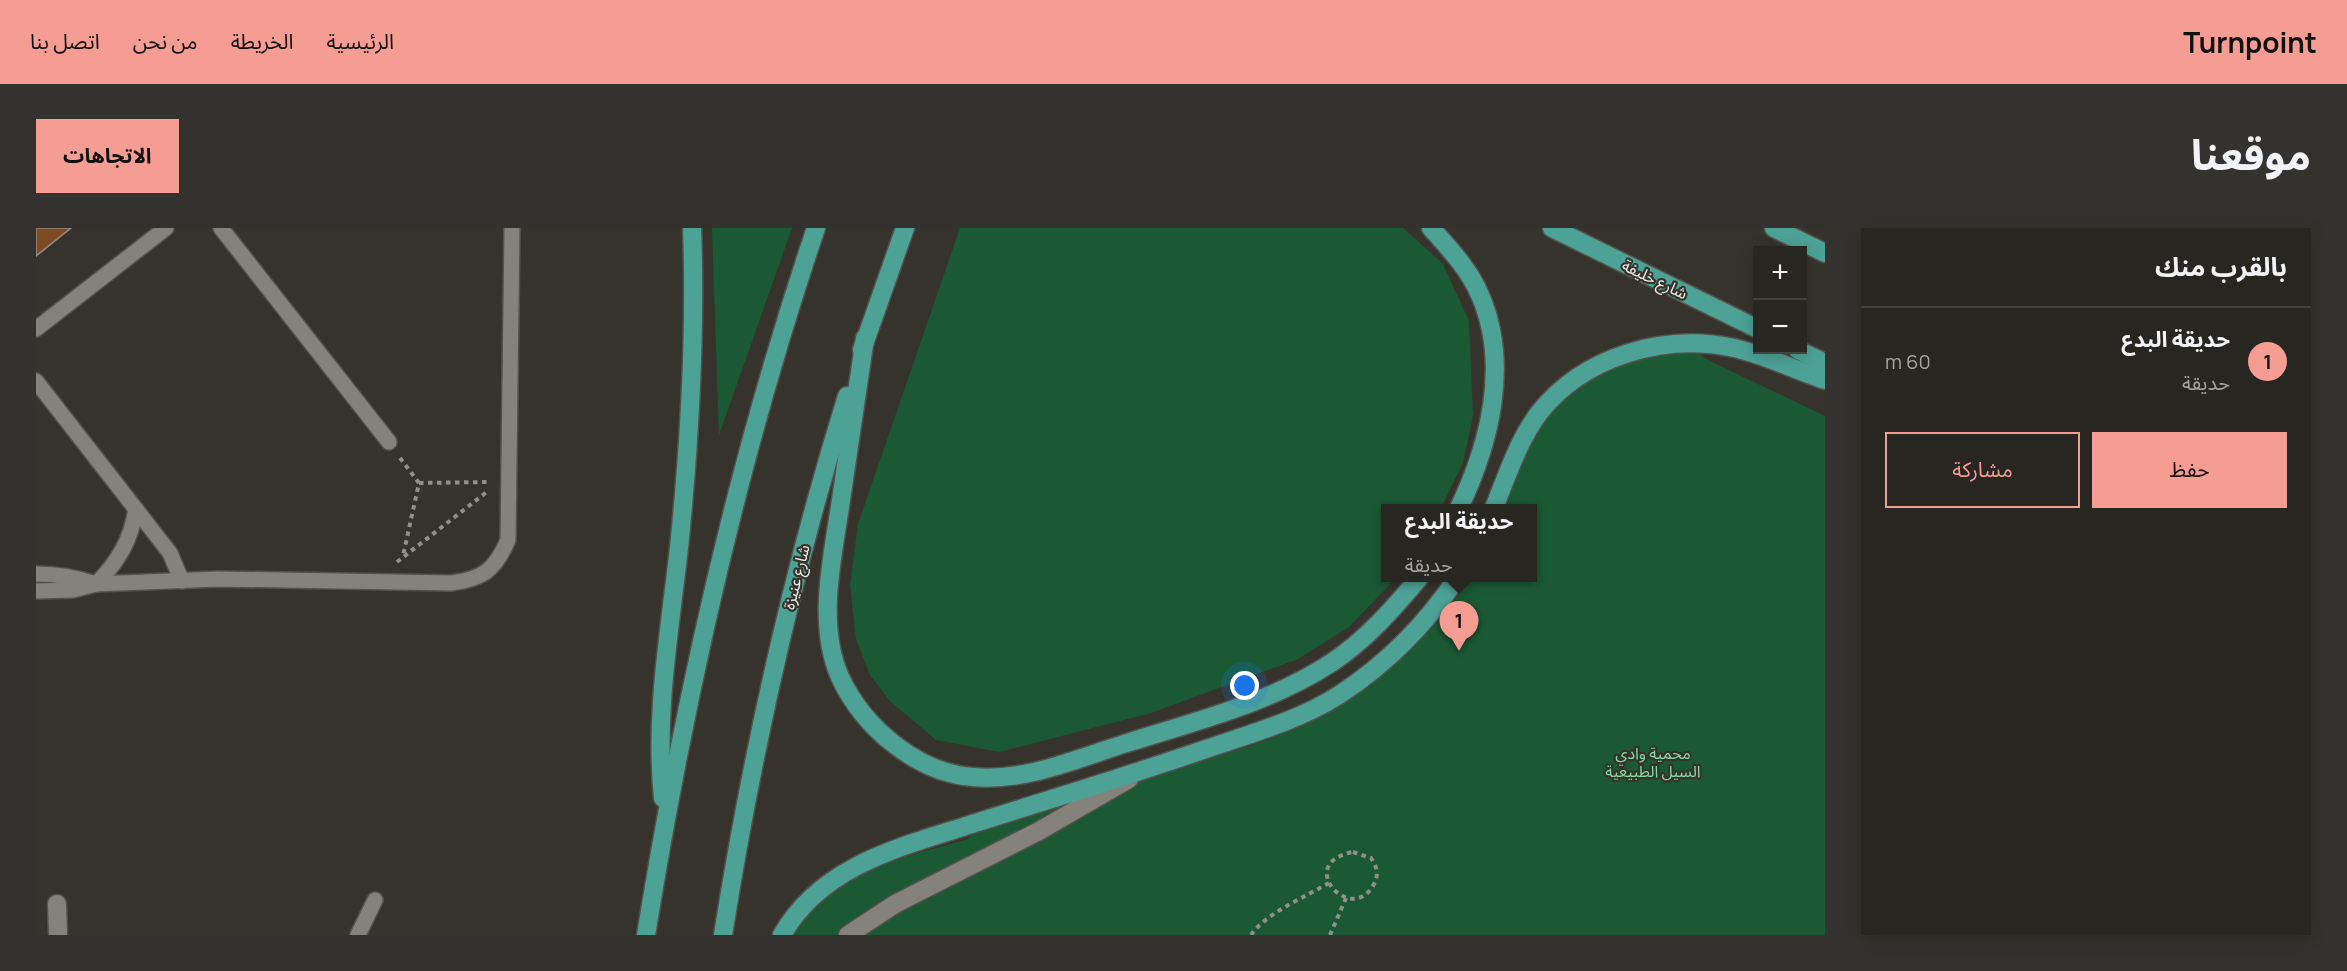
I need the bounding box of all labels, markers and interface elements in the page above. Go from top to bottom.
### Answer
text: Turnpoint [2183,23,2317,61]
text: اتصل بنا [30,27,100,55]
text: من نحن [133,27,198,55]
text: الخريطة [231,27,294,55]
text: الرئيسية [327,27,394,55]
button: الاتجاهات [36,119,179,193]
text: موقعنا [2191,125,2311,183]
map controls [1753,246,1807,354]
button: + [1753,246,1807,300]
text: بالقرب منك [2155,248,2287,284]
street label: شارع خليفة [1618,254,1691,306]
button: − [1753,300,1807,354]
text: حديقة البدع [2121,324,2230,354]
text: 60 m [1885,348,1931,375]
text: 1 [2263,348,2272,375]
text: حديقة [2182,369,2230,396]
button: مشاركة [1885,432,2080,508]
button: حفظ [2092,432,2287,508]
popup [1381,504,1537,582]
text: حديقة البدع [1405,506,1513,536]
street label: شارع عنيزة [777,542,817,612]
text: حديقة [1405,551,1453,578]
pin: 1 [1440,602,1478,651]
your location [1230,671,1259,700]
park label: محمية وادي السيل الطبيعية [1605,742,1701,782]

